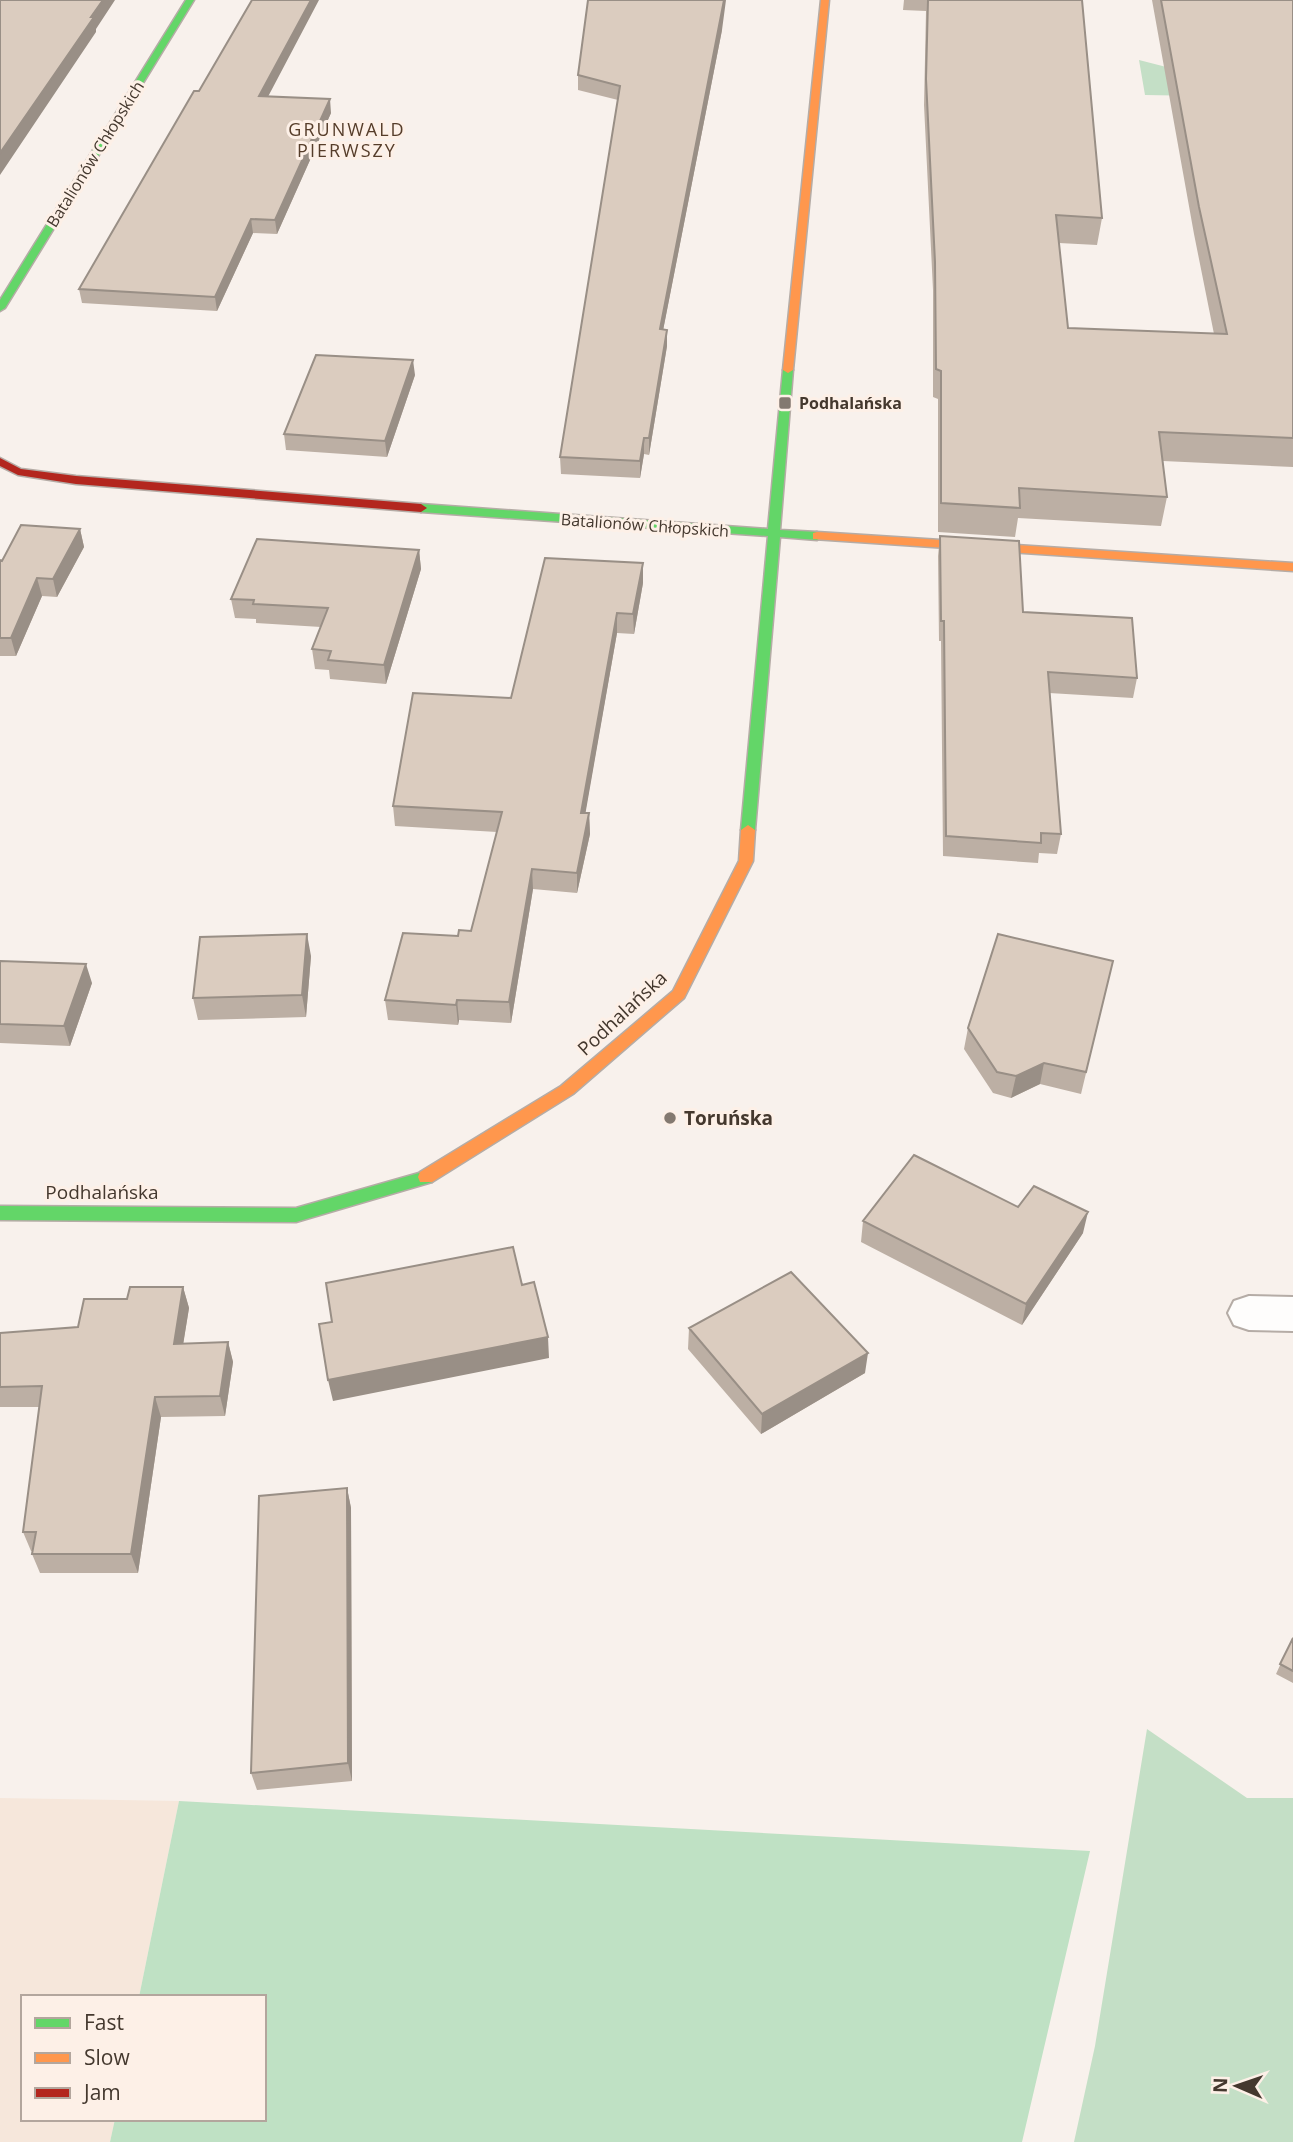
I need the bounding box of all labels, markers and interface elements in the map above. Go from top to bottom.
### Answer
street label: Batalionów Chłopskich [41,77,149,231]
district label: GRUNWALD PIERWSZY [288,117,406,162]
place label: Podhalańska [799,392,902,414]
marker: Podhalańska [777,395,793,411]
street label: Batalionów Chłopskich [560,508,730,542]
street label: Podhalańska [572,965,672,1061]
place label: Toruńska [684,1105,773,1131]
marker: Toruńska [662,1110,678,1126]
street label: Podhalańska [45,1179,159,1205]
legend [21,1995,266,2121]
text: Fast [84,2008,124,2036]
text: Slow [84,2043,130,2071]
north arrow [1202,2051,1272,2121]
text: N [1207,2077,1233,2094]
text: Jam [82,2078,121,2106]

